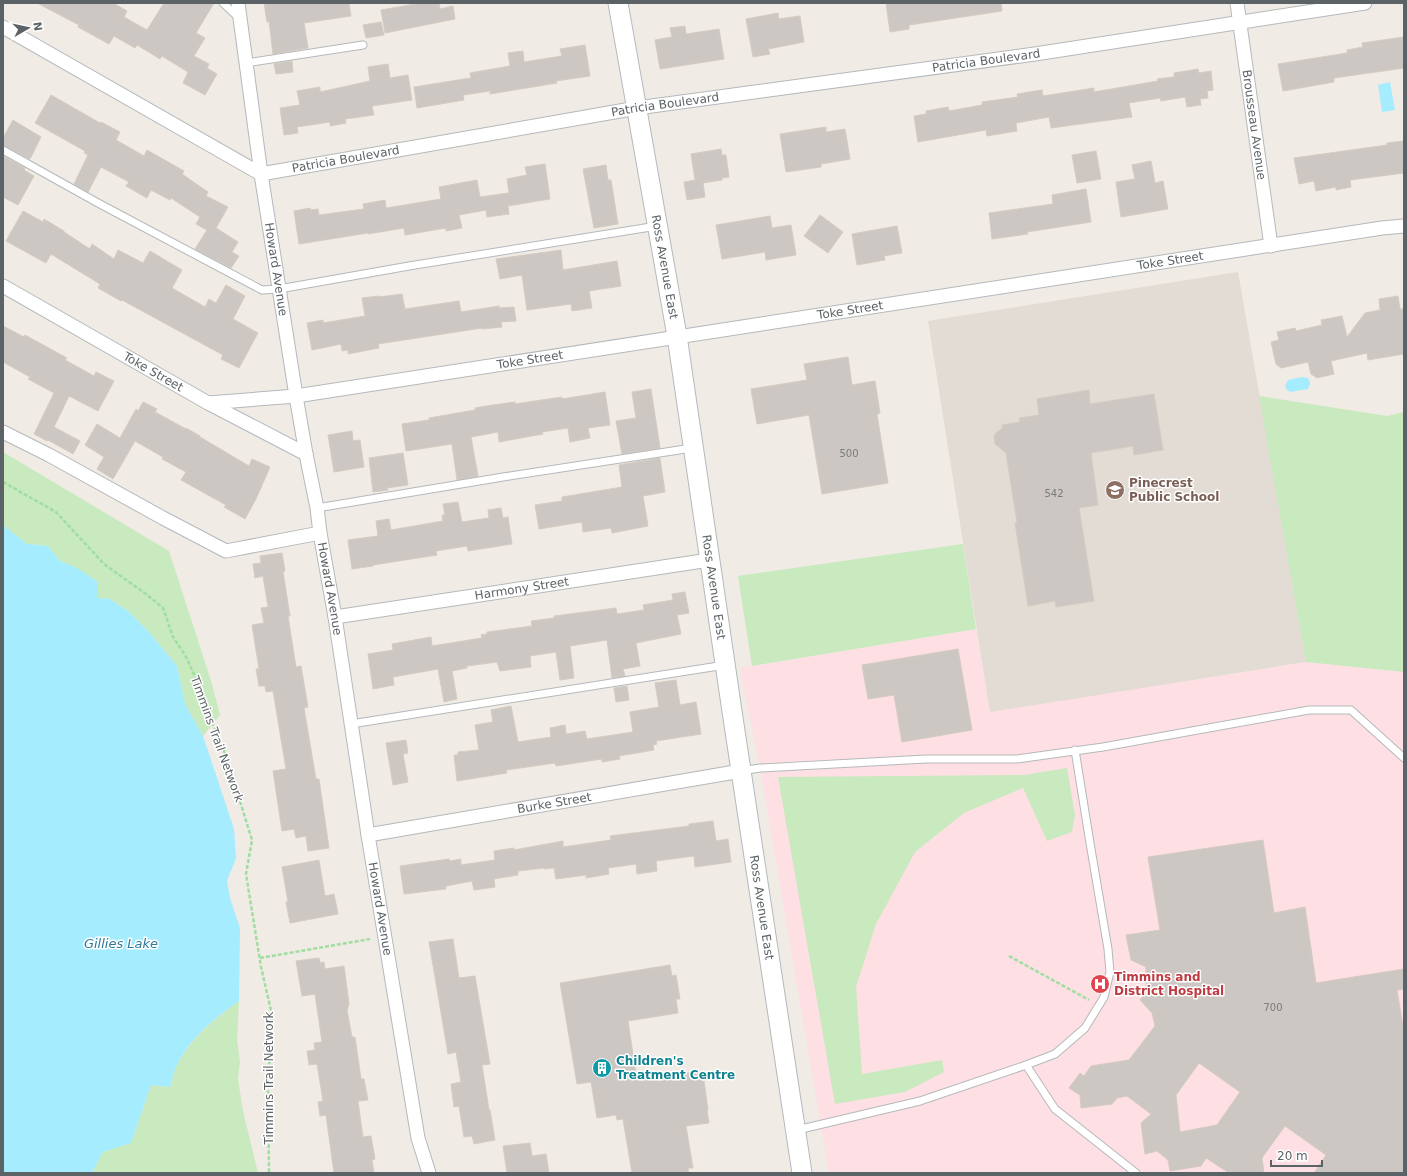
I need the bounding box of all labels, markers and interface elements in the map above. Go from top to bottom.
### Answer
north arrow [8,8,48,48]
text: N [30,21,45,32]
street label: Patricia Boulevard [931,46,1041,75]
street label: Brousseau Avenue [1239,69,1269,181]
street label: Patricia Boulevard [610,90,720,119]
street label: Patricia Boulevard [291,143,401,175]
street label: Ross Avenue East [649,214,681,321]
street label: Howard Avenue [262,222,290,317]
street label: Toke Street [1135,249,1205,273]
street label: Toke Street [815,298,885,322]
street label: Toke Street [495,348,564,372]
street label: Toke Street [120,349,186,395]
house number: 500 [839,448,859,459]
place label: Pinecrest Public School [1129,476,1219,504]
school or university icon: Pinecrest Public School [1104,479,1126,501]
house number: 542 [1044,488,1064,499]
street label: Ross Avenue East [699,534,728,641]
street label: Howard Avenue [315,541,345,636]
street label: Harmony Street [474,574,570,603]
street label: Timmins Trail Network [187,673,246,804]
street label: Burke Street [516,790,593,816]
street label: Ross Avenue East [747,854,777,961]
street label: Howard Avenue [366,861,395,956]
water label: Gillies Lake [84,936,158,951]
place label: Timmins and District Hospital [1114,970,1224,998]
hospital icon: Timmins and District Hospital [1089,973,1111,995]
house number: 700 [1263,1002,1283,1013]
street label: Timmins Trail Network [262,1011,276,1146]
place label: Children's Treatment Centre [616,1054,735,1082]
building icon: Children's Treatment Centre [591,1057,613,1079]
scale bar [1271,1142,1322,1168]
text: 20 m [1277,1149,1308,1163]

